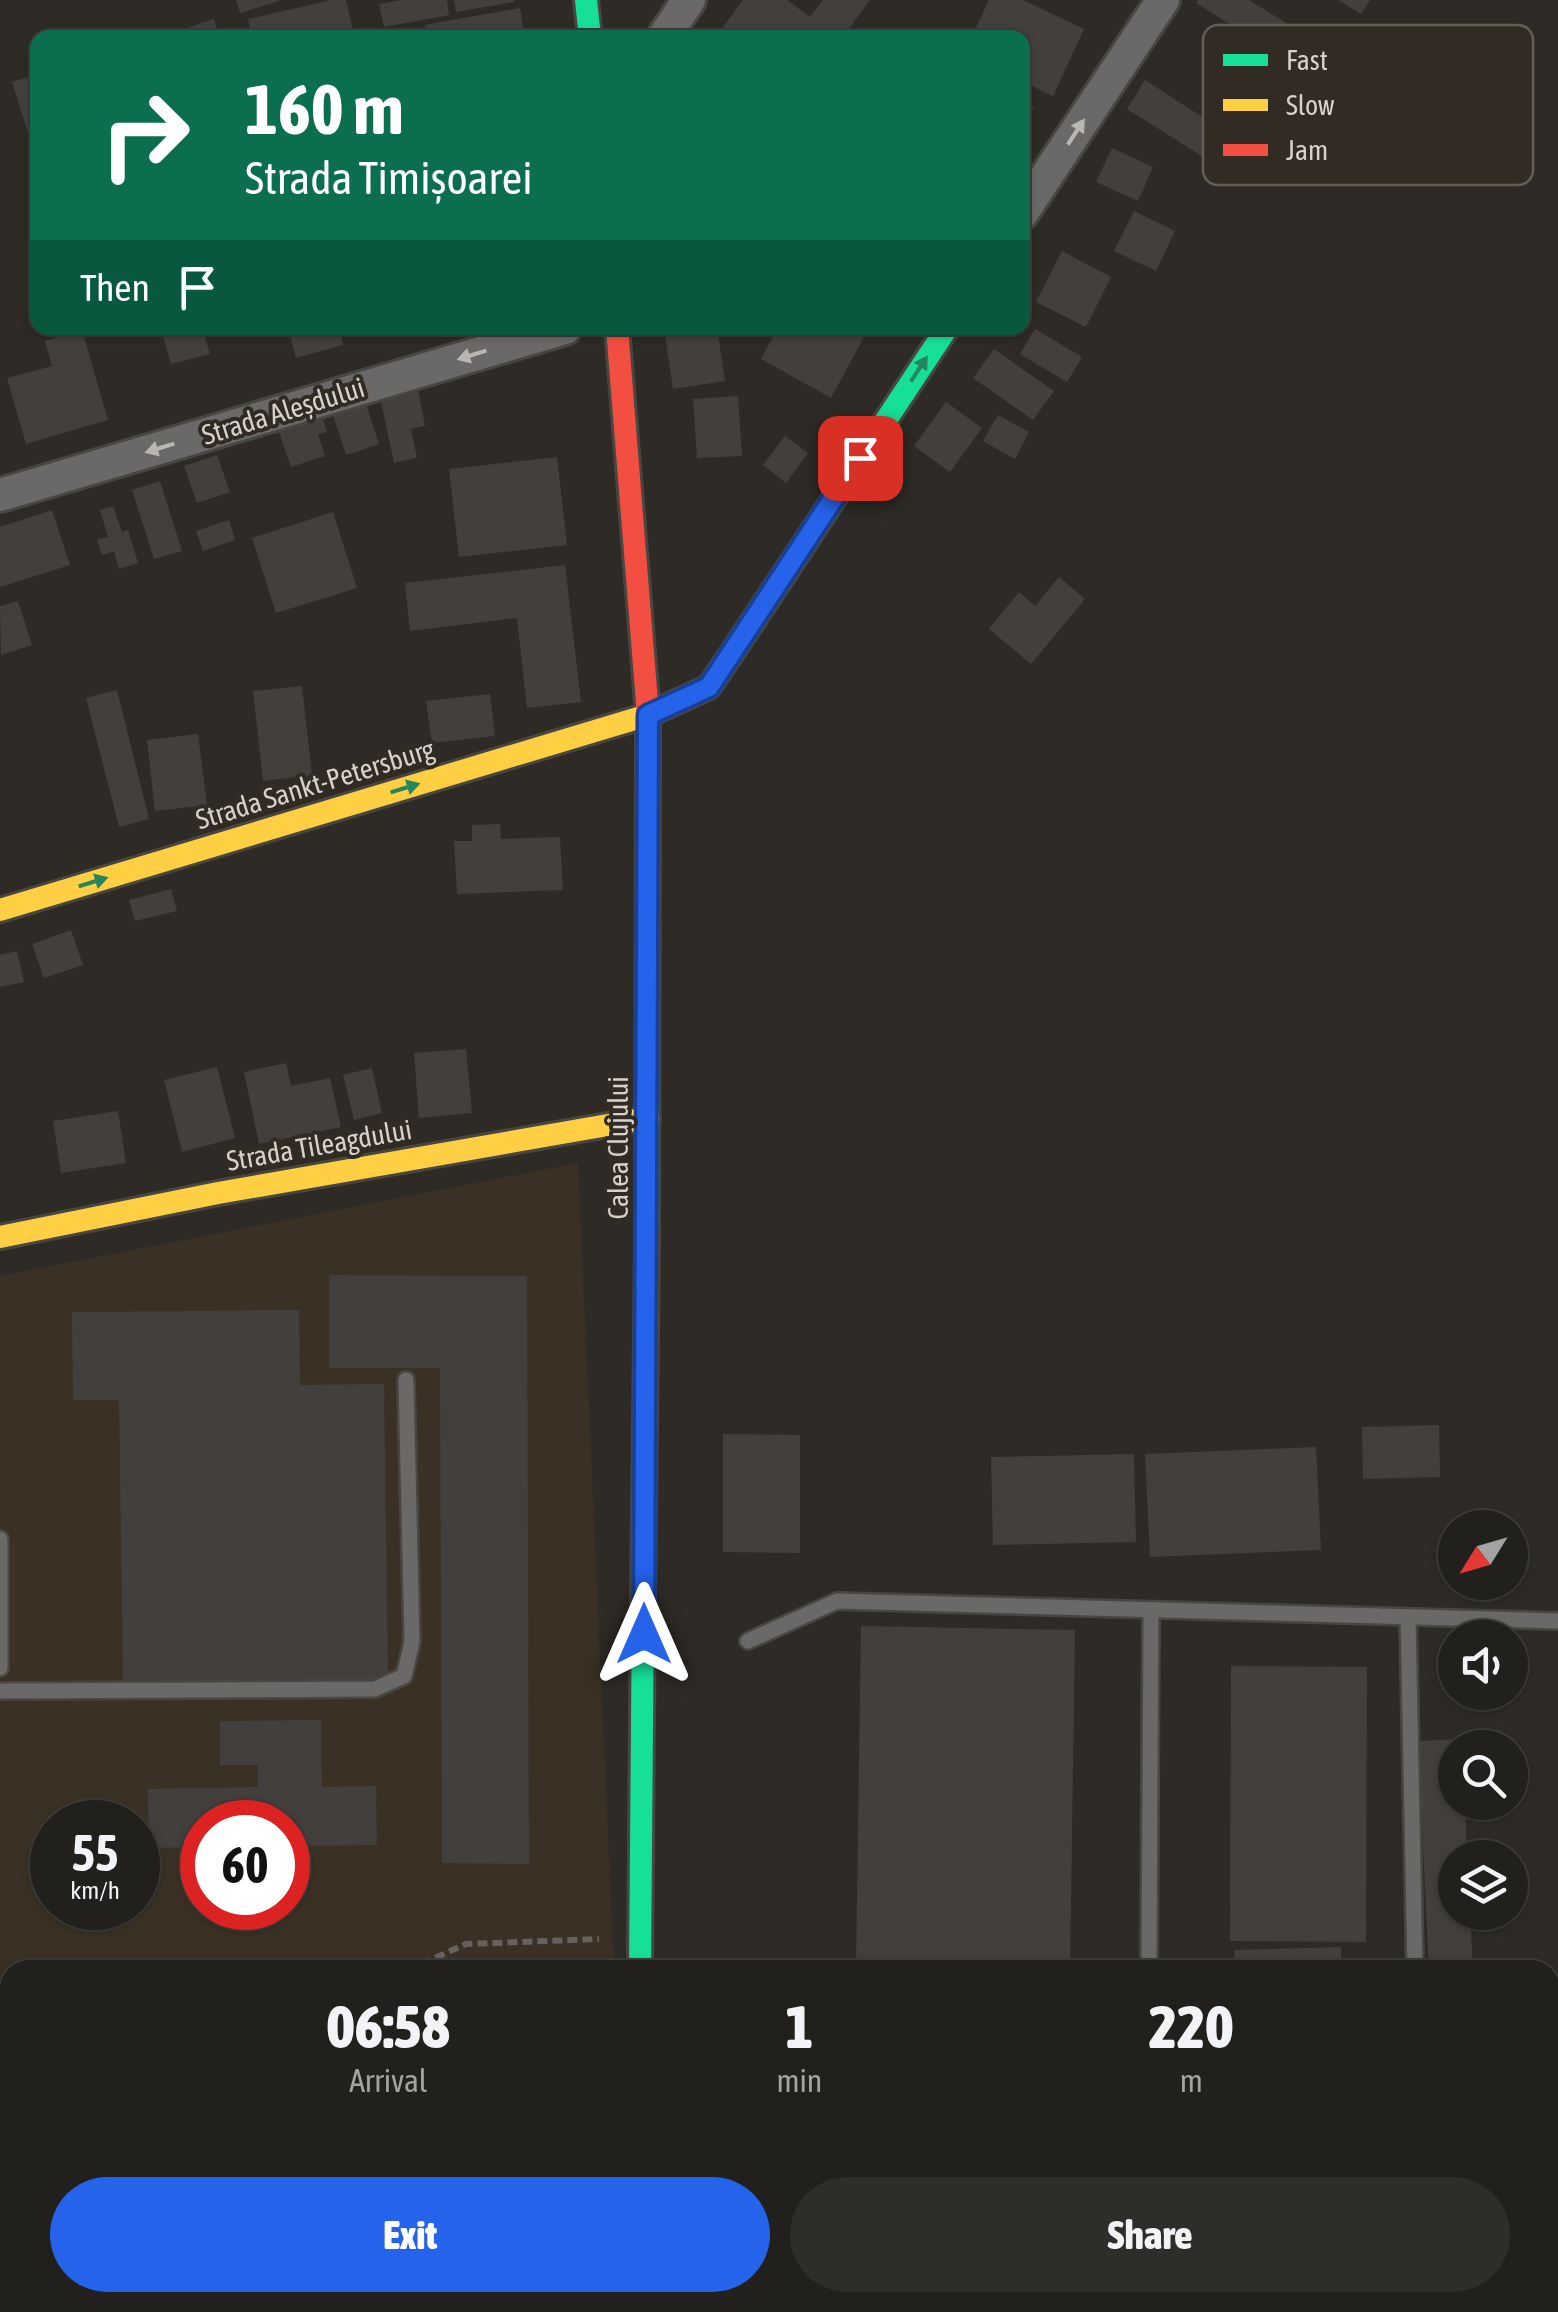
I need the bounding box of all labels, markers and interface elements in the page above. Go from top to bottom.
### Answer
legend [1203,25,1533,185]
text: Fast [1286,44,1328,76]
text: 160 m [245,69,404,149]
icon: right [80,70,210,200]
text: Slow [1286,89,1335,121]
one-way arrow [1067,118,1085,145]
text: Jam [1286,134,1328,166]
text: Strada Timișoarei [245,152,533,204]
icon: arrive [170,260,225,315]
text: Then [80,266,150,309]
one-way arrow [456,348,486,363]
one-way arrow [909,356,928,383]
street label: Strada Aleșdului [198,371,368,451]
pin [818,416,903,501]
icon: arrive [833,431,888,486]
one-way arrow [144,441,175,456]
street label: Strada Sankt-Petersburg [192,733,438,835]
one-way arrow [390,780,420,795]
one-way arrow [79,874,109,889]
street label: Calea Clujului [602,1076,634,1220]
street label: Strada Tileagdului [224,1113,414,1177]
north arrow [1438,1510,1528,1600]
map controls [1438,1510,1528,1930]
position arrow [592,1582,696,1686]
button: sound [1438,1620,1528,1710]
button: search [1438,1730,1528,1820]
speed limit sign: 60 [180,1800,310,1930]
text: 55 [71,1824,118,1882]
button: layers [1438,1840,1528,1930]
text: km/h [70,1876,120,1904]
text: 06:58 [326,1992,450,2061]
text: 1 [785,1992,814,2061]
text: 220 [1149,1992,1233,2061]
text: Arrival [349,2062,427,2099]
text: min [776,2062,822,2099]
text: m [1180,2062,1203,2099]
button: Exit [50,2177,770,2292]
button: Share [790,2177,1510,2292]

